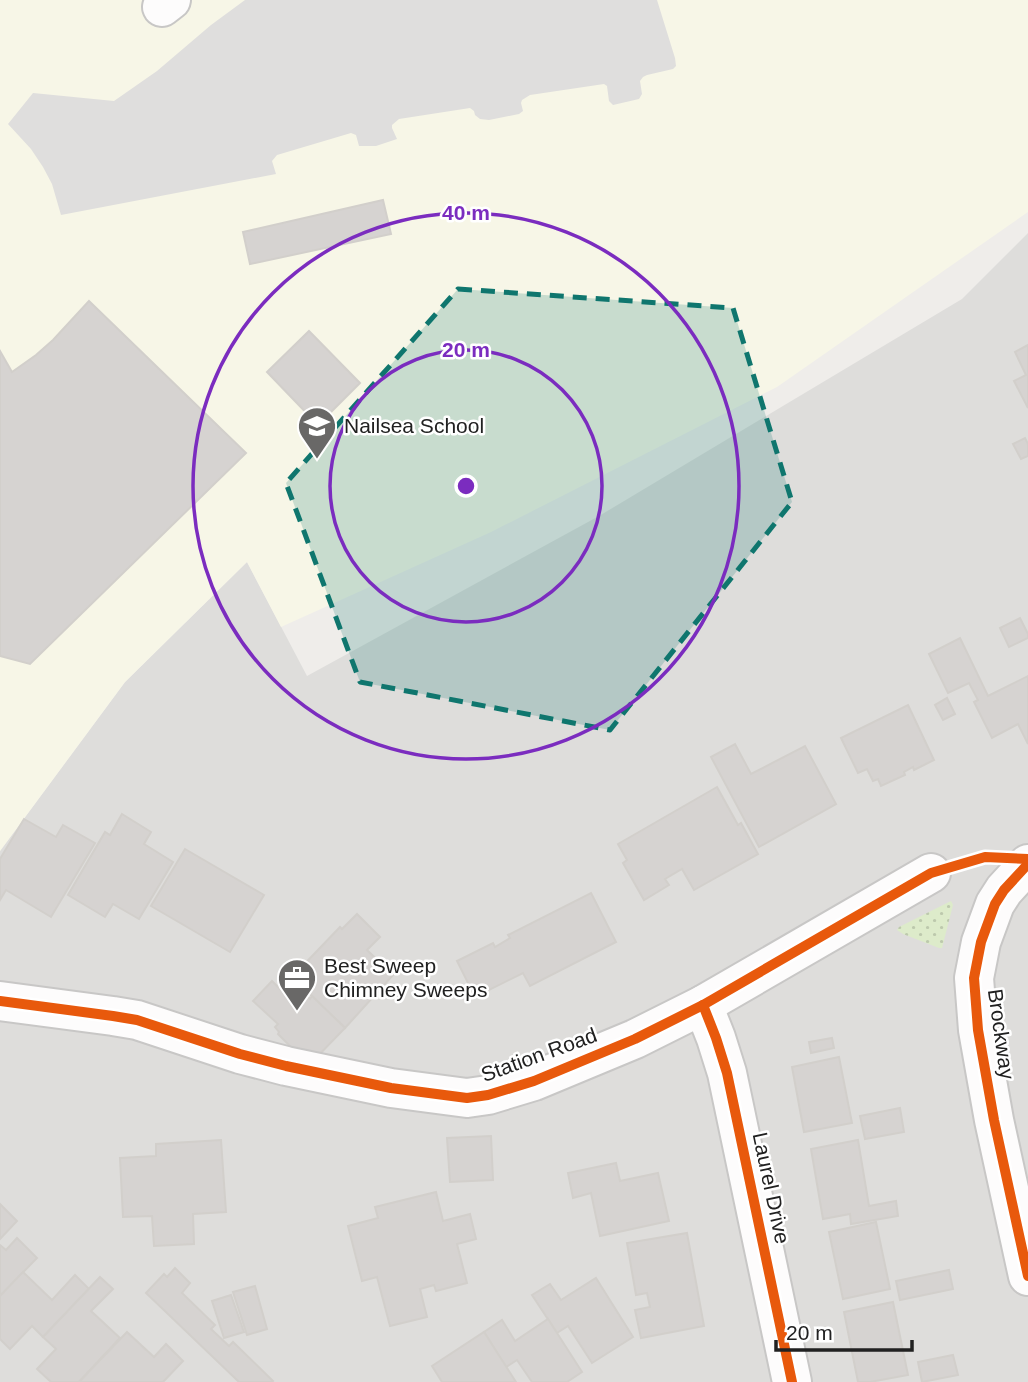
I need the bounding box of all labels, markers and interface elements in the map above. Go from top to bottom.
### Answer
text: 40 m [442,201,490,224]
text: 20 m [442,338,490,361]
school or university icon: Nailsea School [296,405,338,460]
place label: Nailsea School [344,414,484,437]
centre of rings [454,474,478,498]
place label: Best Sweep Chimney Sweeps [324,954,487,1001]
office icon: Best Sweep Chimney Sweeps [276,957,318,1012]
street label: Brockway [984,987,1019,1081]
street label: Station Road [478,1023,600,1086]
street label: Laurel Drive [748,1130,795,1246]
scale bar [776,1308,912,1352]
text: 20 m [786,1321,833,1344]

